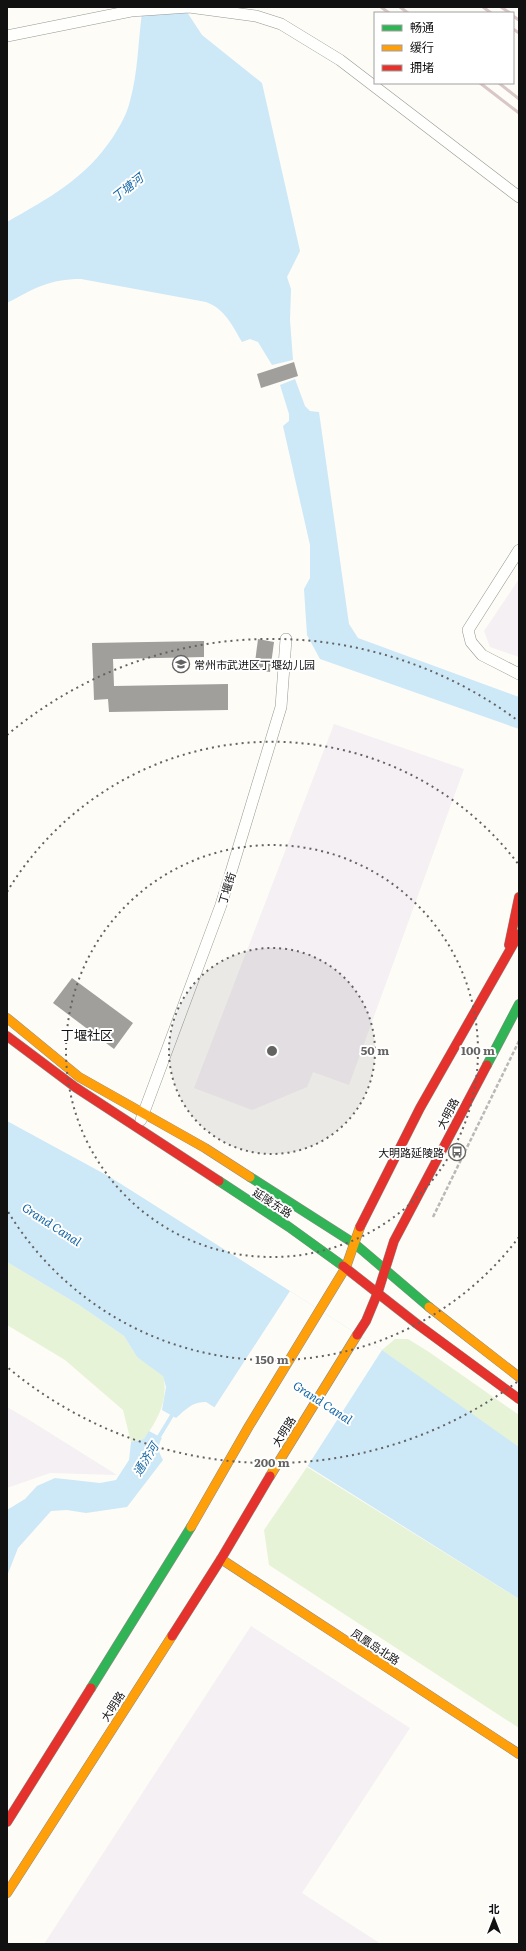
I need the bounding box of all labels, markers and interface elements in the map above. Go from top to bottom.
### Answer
legend [374,12,514,84]
text: 畅通 [410,18,434,36]
text: 缓行 [410,38,434,56]
text: 拥堵 [410,58,434,76]
water label: 丁塘河 [107,168,148,205]
school or university icon: 常州市武进区丁堰幼儿园 [171,654,191,674]
place label: 常州市武进区丁堰幼儿园 [194,656,315,672]
street label: 丁堰街 [214,870,238,906]
district label: 丁堰社区 [61,1025,113,1044]
text: 50 m [361,1041,389,1059]
text: 100 m [461,1041,495,1059]
centre of rings [265,1044,279,1058]
street label: 大明路 [432,1095,462,1131]
bus stop icon: 大明路延陵路 [447,1142,467,1162]
place label: 大明路延陵路 [378,1144,444,1160]
street label: 延陵东路 [250,1183,296,1221]
water label: Grand Canal [19,1198,86,1250]
text: 150 m [255,1350,289,1368]
water label: Grand Canal [290,1376,357,1428]
street label: 大明路 [267,1413,299,1449]
water label: 通济河 [128,1437,163,1479]
text: 200 m [254,1453,290,1471]
street label: 凤凰岛北路 [349,1624,403,1668]
street label: 大明路 [96,1688,128,1724]
north arrow [474,1899,514,1939]
text: 北 [489,1900,500,1916]

